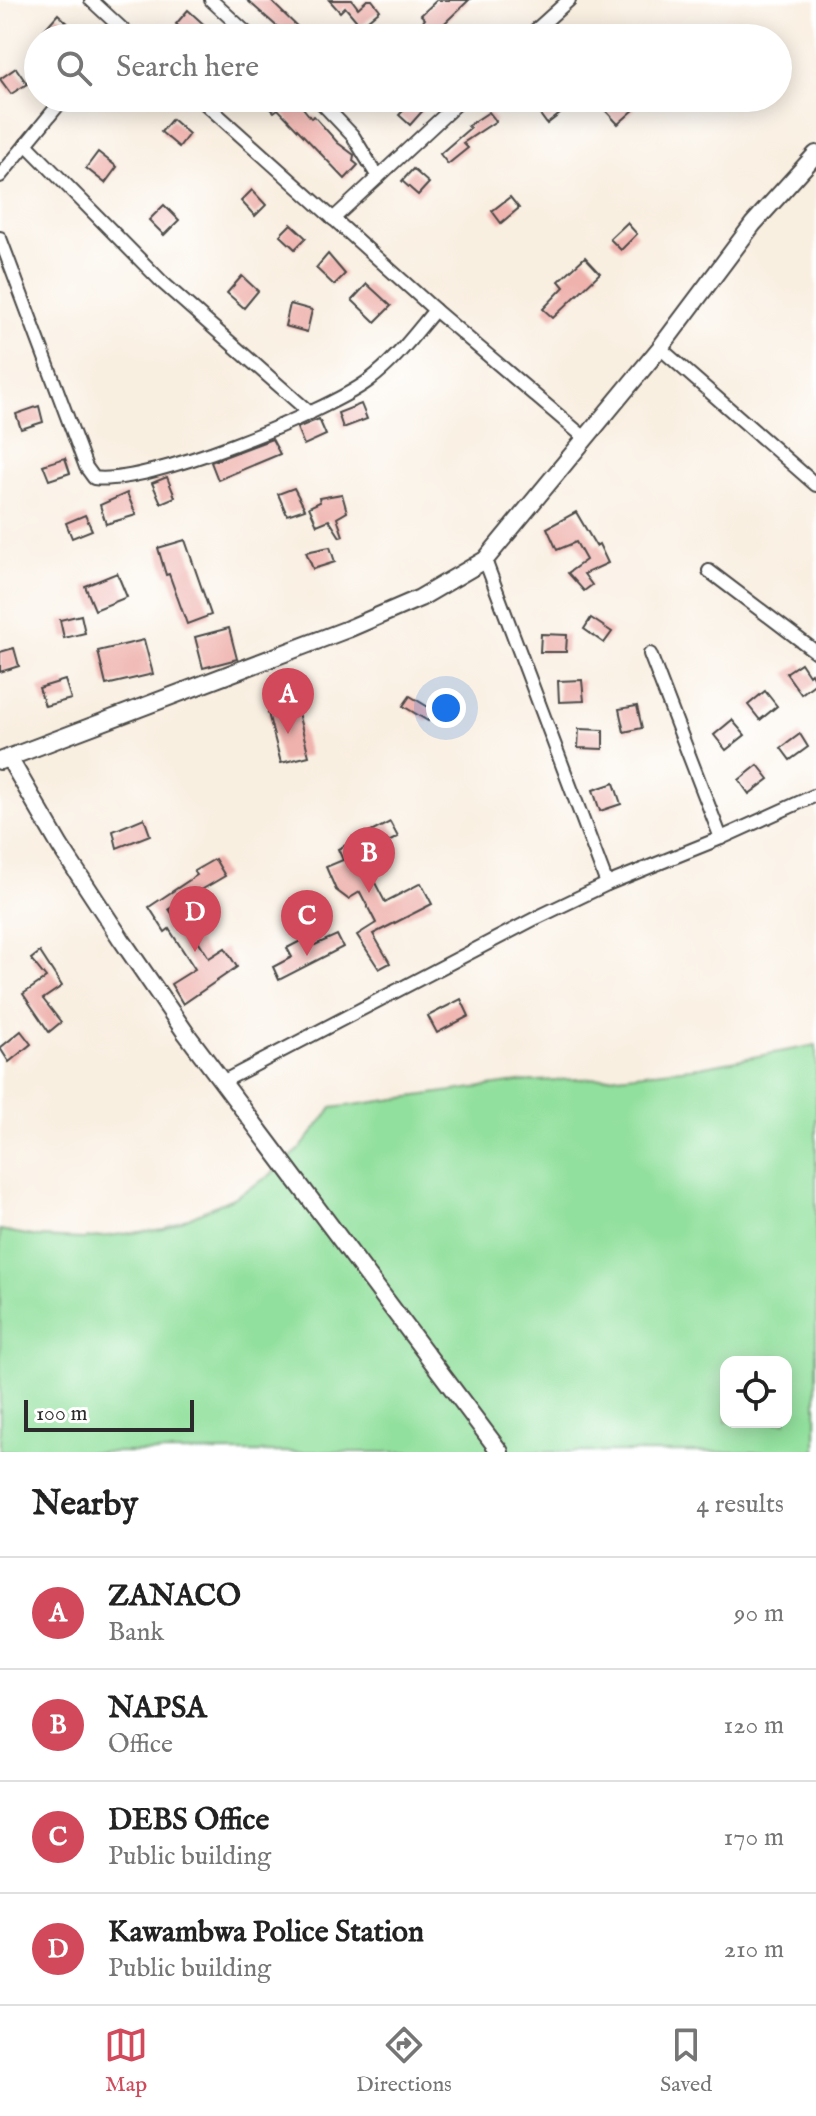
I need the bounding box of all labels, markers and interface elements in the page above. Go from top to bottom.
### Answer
search box [24,24,792,112]
icon: search [52,46,96,90]
text: Search here [116,49,259,87]
pin: A [262,668,314,734]
your location [426,688,466,728]
pin: B [343,827,395,893]
pin: D [169,886,221,952]
pin: C [281,890,333,956]
map controls [720,1356,792,1428]
button: locate [720,1356,792,1428]
scale bar [24,1396,194,1432]
text: 100 m [36,1400,88,1428]
text: Nearby [32,1483,138,1526]
text: 4 results [696,1488,784,1521]
text: ZANACO [108,1578,241,1616]
text: A [49,1597,67,1630]
text: 90 m [734,1597,784,1630]
text: Bank [108,1616,164,1649]
text: NAPSA [108,1690,207,1728]
text: B [49,1709,67,1742]
text: 120 m [724,1709,784,1742]
text: Office [108,1728,173,1761]
text: DEBS Office [108,1802,269,1840]
text: C [49,1821,67,1854]
text: 170 m [724,1821,784,1854]
text: Public building [108,1840,271,1873]
text: Kawambwa Police Station [108,1914,424,1952]
text: D [48,1933,68,1966]
text: 210 m [724,1933,784,1966]
text: Public building [108,1952,271,1985]
tab: Map [104,2023,148,2099]
tab: Directions [356,2023,452,2099]
tab: Saved [660,2023,712,2099]

